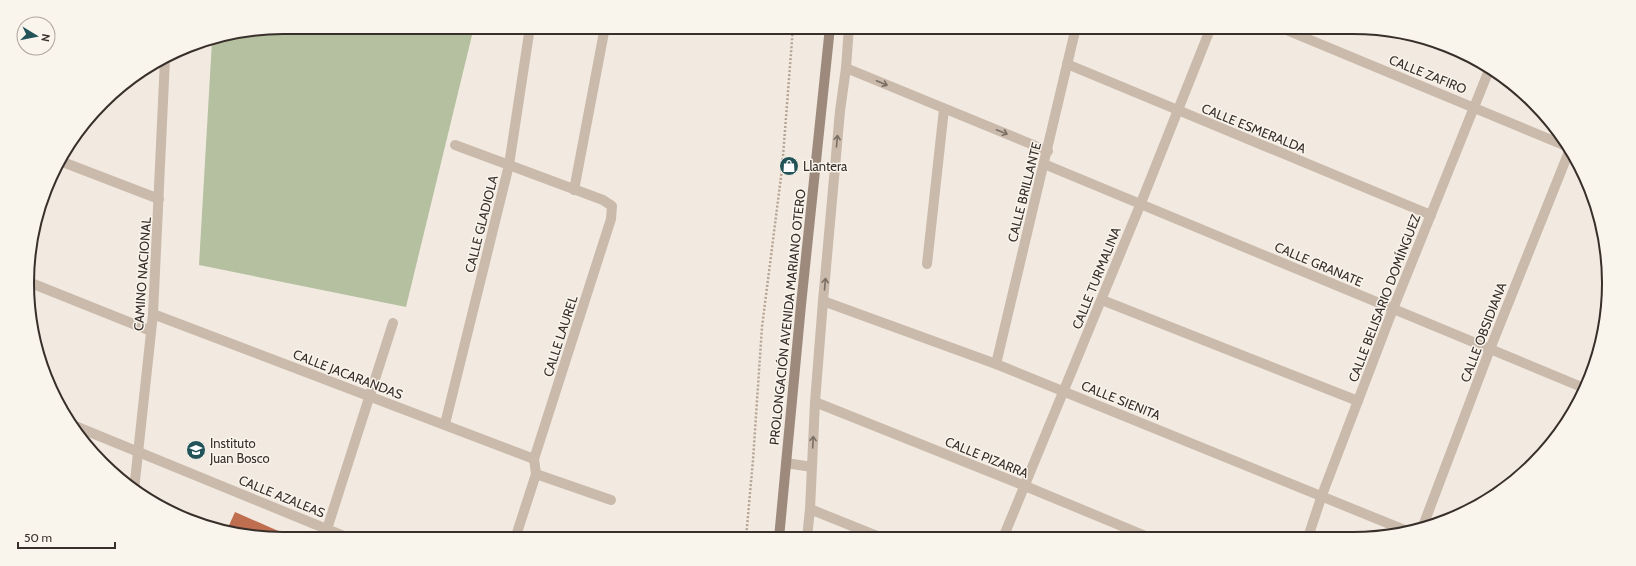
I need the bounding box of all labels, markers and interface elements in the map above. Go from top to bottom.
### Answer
north arrow [16,16,56,56]
text: N [38,33,53,43]
street label: CALLE ZAFIRO [1387,51,1469,97]
one-way arrow [876,79,888,87]
street label: CALLE ESMERALDA [1199,100,1309,156]
one-way arrow [996,129,1008,137]
one-way arrow [834,135,841,148]
street label: CALLE BRILLANTE [1004,140,1044,244]
shop icon: Llantera [778,155,800,177]
place label: Llantera [803,158,848,174]
street label: CALLE GLADIOLA [461,174,501,274]
street label: PROLONGACIÓN AVENIDA MARIANO OTERO [766,188,808,446]
street label: CALLE BELISARIO DOMÍNGUEZ [1344,211,1424,384]
street label: CAMINO NACIONAL [130,216,154,331]
street label: CALLE TURMALINA [1068,225,1124,331]
street label: CALLE GRANATE [1272,238,1366,290]
one-way arrow [821,278,828,291]
street label: CALLE OBSIDIANA [1457,280,1509,384]
street label: CALLE LAUREL [539,293,581,379]
street label: CALLE JACARANDAS [291,346,406,402]
street label: CALLE SIENITA [1079,377,1163,423]
street label: CALLE PIZARRA [943,433,1031,481]
place label: Instituto Juan Bosco [209,435,270,466]
one-way arrow [810,436,817,449]
school or university icon: Instituto Juan Bosco [185,439,207,461]
street label: CALLE AZALEAS [237,471,328,521]
scale bar [18,524,115,550]
text: 50 m [24,530,52,545]

